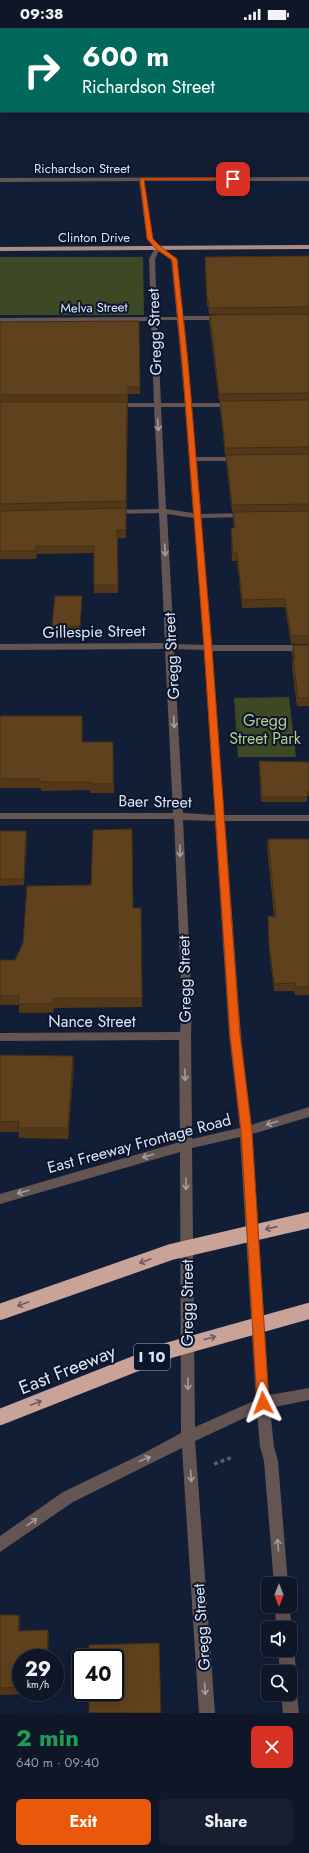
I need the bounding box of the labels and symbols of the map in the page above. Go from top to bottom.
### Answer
street label: Richardson Street [34,159,131,178]
pin [216,162,250,196]
street label: Clinton Drive [58,228,130,247]
street label: Gregg Street [141,288,168,376]
street label: Melva Street [60,297,129,318]
one-way arrow [154,418,161,431]
one-way arrow [161,543,168,556]
street label: Gregg Street [158,612,185,700]
street label: Gillespie Street [42,619,146,644]
park label: Gregg Street Park [229,709,302,750]
one-way arrow [171,715,178,728]
street label: Baer Street [118,789,192,814]
one-way arrow [176,844,184,857]
street label: Gregg Street [172,935,197,1023]
street label: Nance Street [48,1010,136,1033]
one-way arrow [181,1068,189,1081]
street label: East Freeway Frontage Road [45,1108,234,1179]
one-way arrow [265,1120,278,1127]
one-way arrow [142,1153,155,1160]
one-way arrow [182,1177,190,1190]
one-way arrow [17,1189,30,1196]
one-way arrow [265,1225,278,1233]
one-way arrow [140,1257,152,1265]
street label: Gregg Street [176,1259,199,1347]
one-way arrow [17,1301,29,1309]
one-way arrow [204,1334,217,1341]
street label: East Freeway [15,1338,120,1401]
road number: I 10 [134,1344,170,1370]
one-way arrow [184,1377,191,1390]
position arrow [242,1382,284,1424]
one-way arrow [30,1399,42,1406]
one-way arrow [139,1455,151,1463]
one-way arrow [187,1469,194,1482]
one-way arrow [26,1518,37,1526]
one-way arrow [274,1539,281,1552]
north arrow [261,1577,297,1613]
street label: Gregg Street [187,1583,216,1671]
speed limit sign: 40 [72,1649,124,1701]
one-way arrow [202,1682,209,1695]

